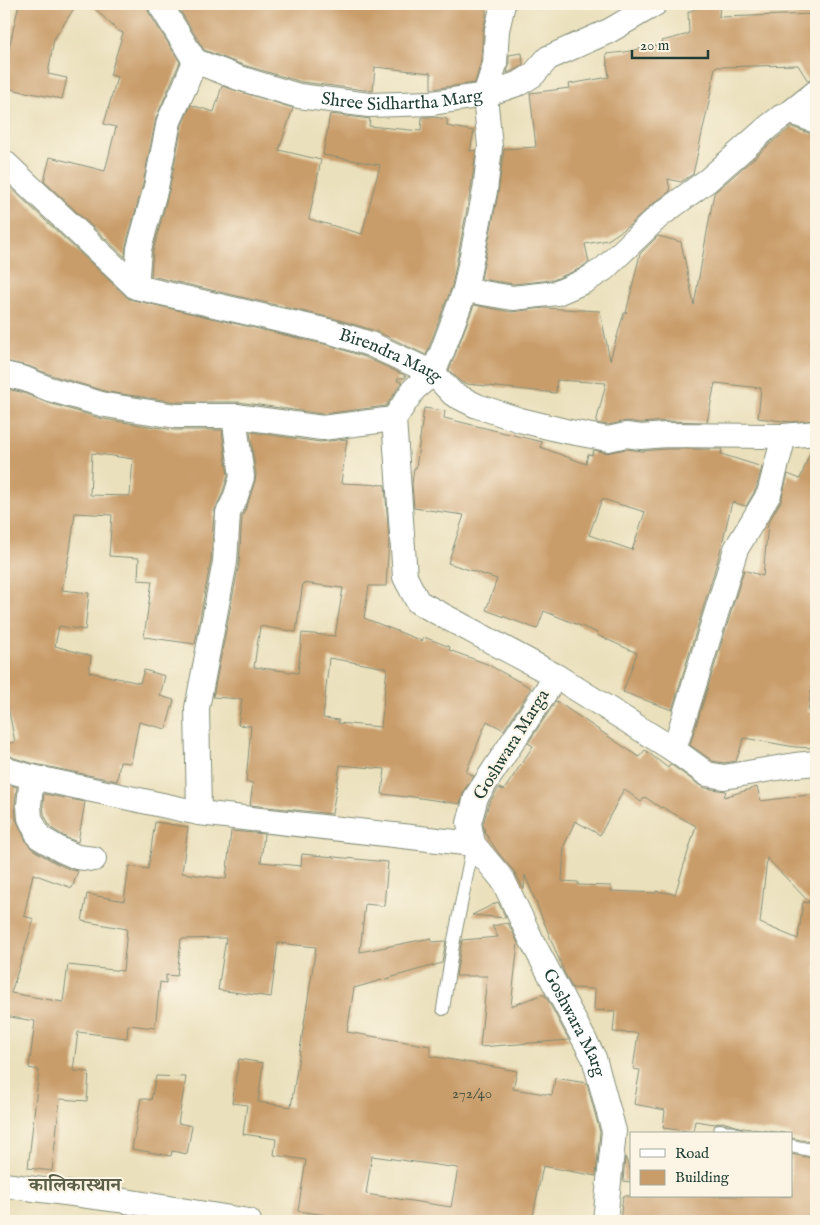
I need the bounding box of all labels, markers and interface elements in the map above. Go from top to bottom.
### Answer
scale bar [632,28,709,60]
text: 20 m [640,36,670,55]
street label: Shree Sidhartha Marg [320,84,484,117]
street label: Birendra Marg [336,323,448,388]
street label: Goshwara Marga [469,685,555,805]
street label: Goshwara Marg [537,965,610,1080]
house number: 272/40 [452,1084,492,1103]
legend [630,1132,792,1198]
text: Road [675,1144,710,1163]
text: Building [675,1168,730,1187]
district label: कालिकास्थान [27,1174,123,1198]

